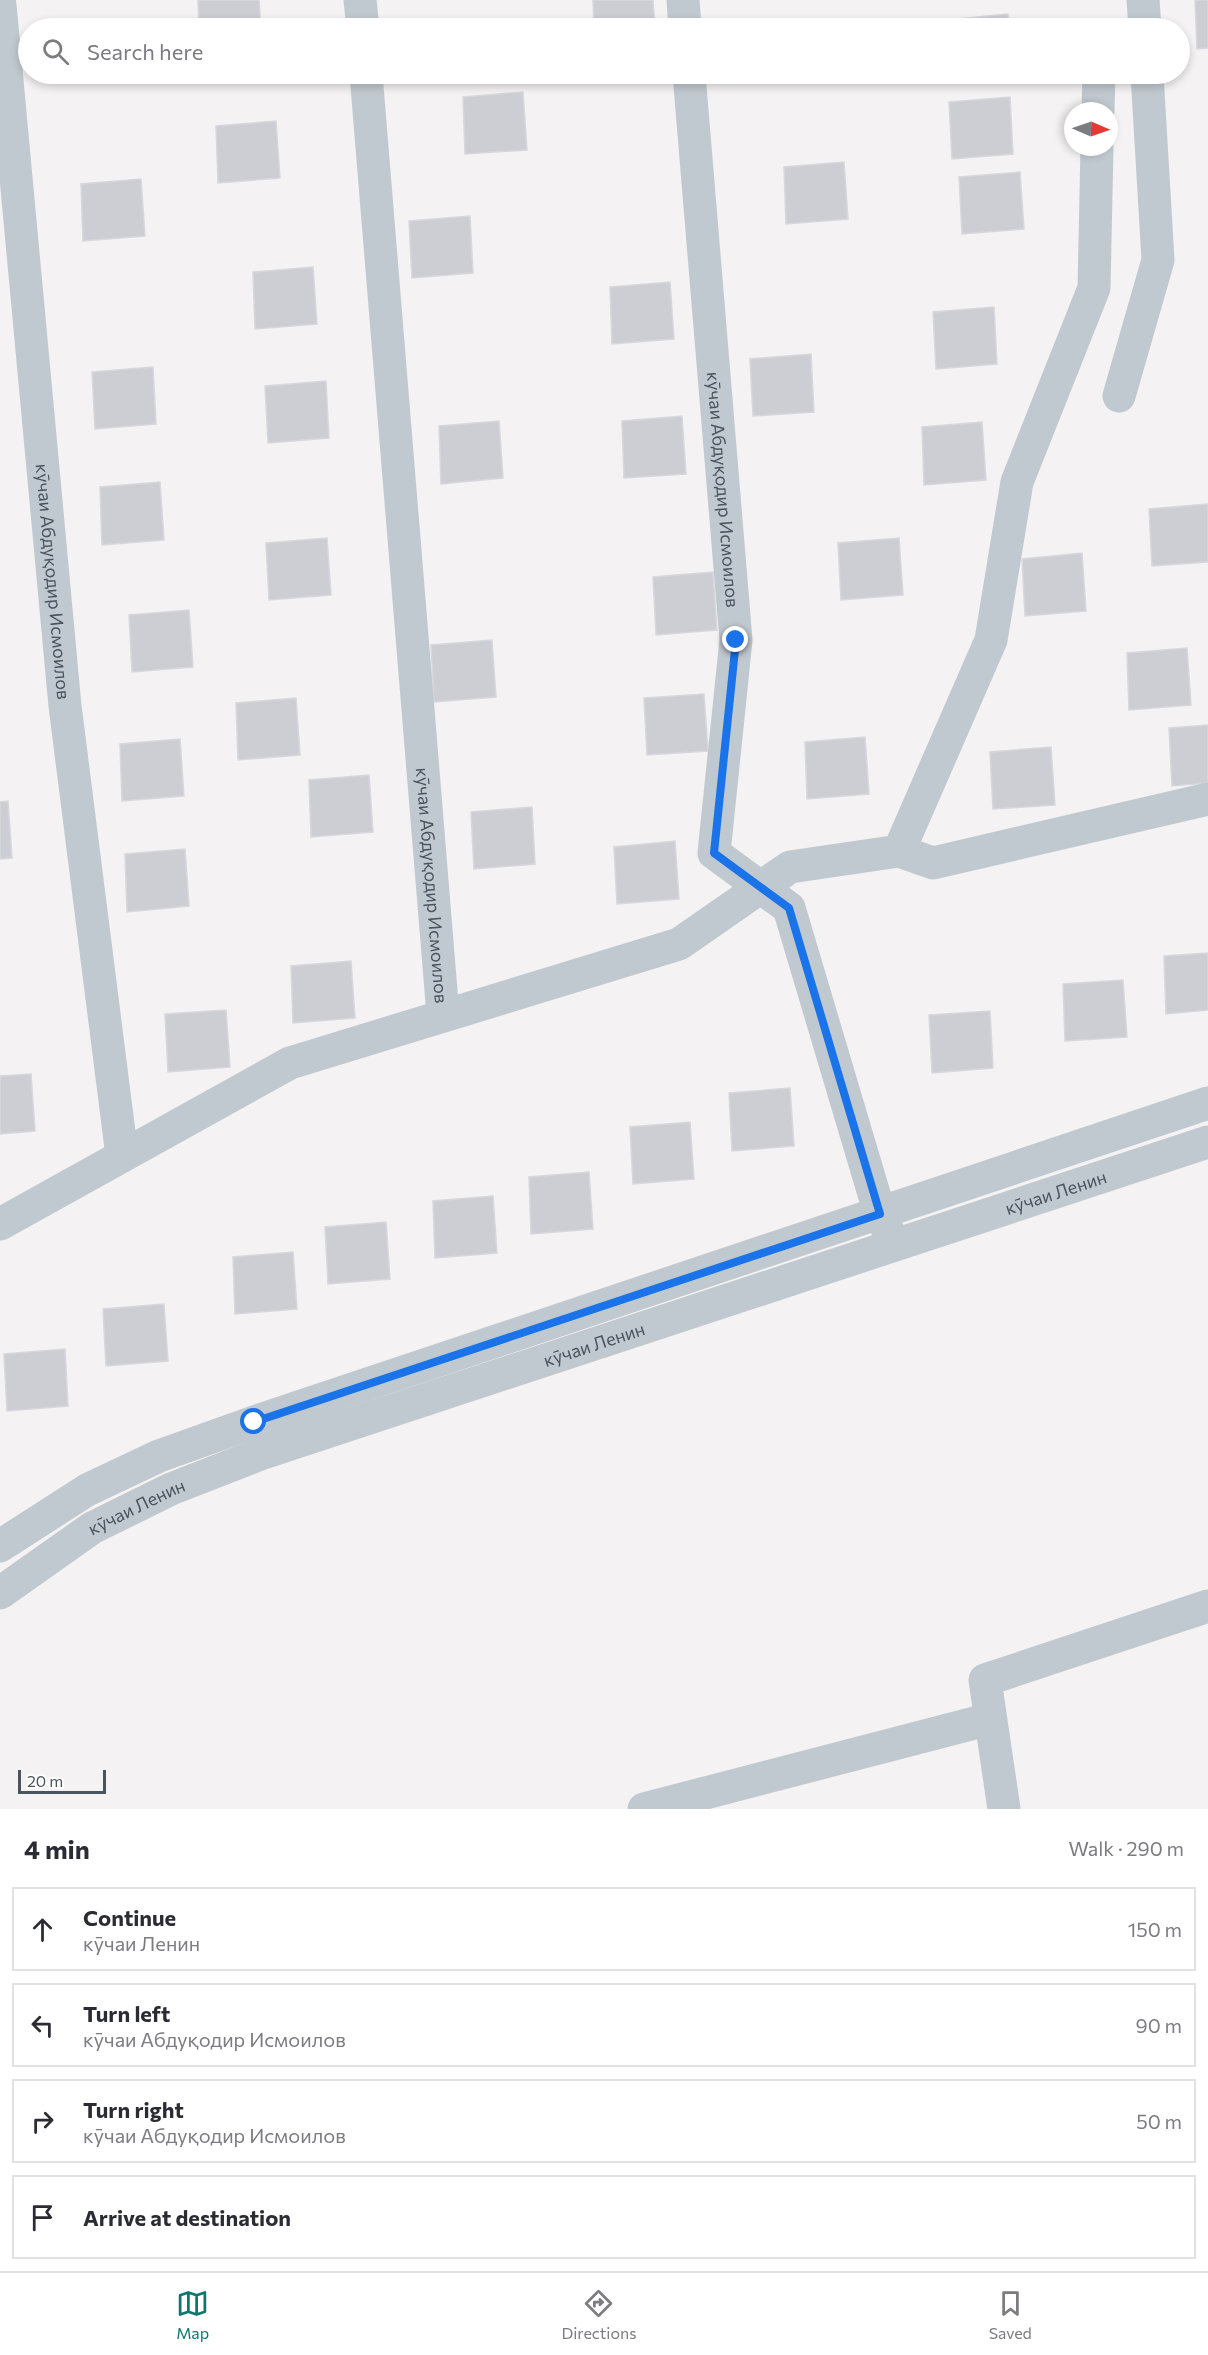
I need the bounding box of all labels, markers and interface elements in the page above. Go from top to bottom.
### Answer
search box [18,18,1190,84]
icon: search [39,35,72,68]
text: Search here [87,38,203,65]
north arrow [1064,102,1118,156]
street label: кӯчаи Абдуқодир Исмоилов [703,371,744,608]
street label: кӯчаи Абдуқодир Исмоилов [32,463,75,700]
route end [722,626,748,652]
street label: кӯчаи Абдуқодир Исмоилов [412,766,453,1004]
street label: кӯчаи Ленин [1002,1165,1109,1219]
street label: кӯчаи Ленин [540,1317,648,1371]
route start [240,1408,266,1434]
street label: кӯчаи Ленин [84,1474,188,1539]
scale bar [18,1767,106,1794]
text: 20 m [27,1771,63,1790]
text: 4 min [24,1833,90,1864]
text: Walk · 290 m [1068,1836,1184,1860]
text: Continue [83,1904,176,1931]
icon: ahead [26,1913,59,1946]
text: 150 m [1128,1917,1182,1941]
text: кӯчаи Ленин [83,1931,200,1955]
text: Turn left [83,2000,170,2027]
icon: left [26,2009,59,2042]
text: 90 m [1136,2013,1182,2037]
text: кӯчаи Абдуқодир Исмоилов [83,2027,346,2051]
text: Turn right [83,2096,184,2123]
icon: right [26,2105,59,2138]
text: 50 m [1136,2109,1182,2133]
text: кӯчаи Абдуқодир Исмоилов [83,2123,346,2147]
icon: arrive [26,2201,59,2234]
text: Arrive at destination [83,2204,291,2231]
tab: Map [176,2287,209,2342]
tab: Directions [561,2287,636,2342]
tab: Saved [989,2287,1032,2342]

